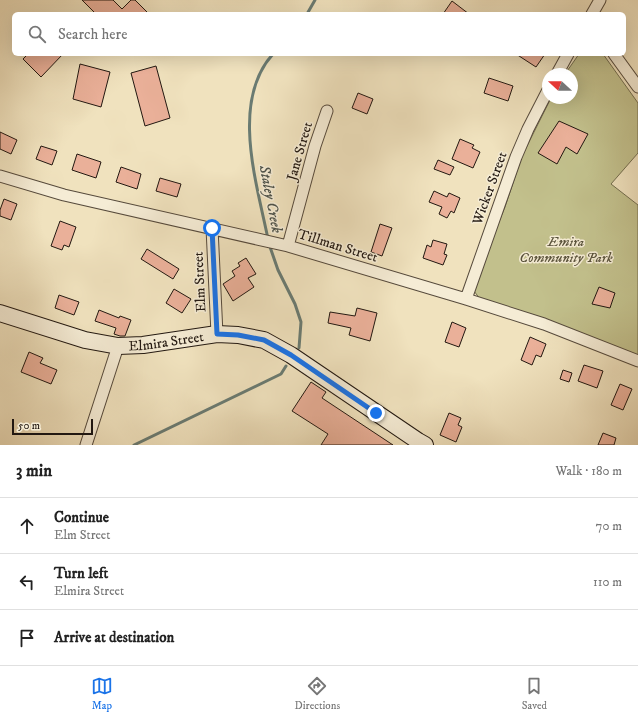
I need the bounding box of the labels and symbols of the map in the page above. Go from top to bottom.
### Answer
north arrow [542,68,578,104]
street label: Jane Street [282,119,317,185]
street label: Wicker Street [468,149,512,228]
water label: Staley Creek [254,163,287,235]
route start [203,219,221,237]
street label: Tillman Street [296,225,380,267]
park label: Emira Community Park [519,233,613,267]
street label: Elm Street [189,251,211,313]
street label: Elmira Street [128,328,205,356]
route end [367,404,385,422]
scale bar [12,417,93,436]

